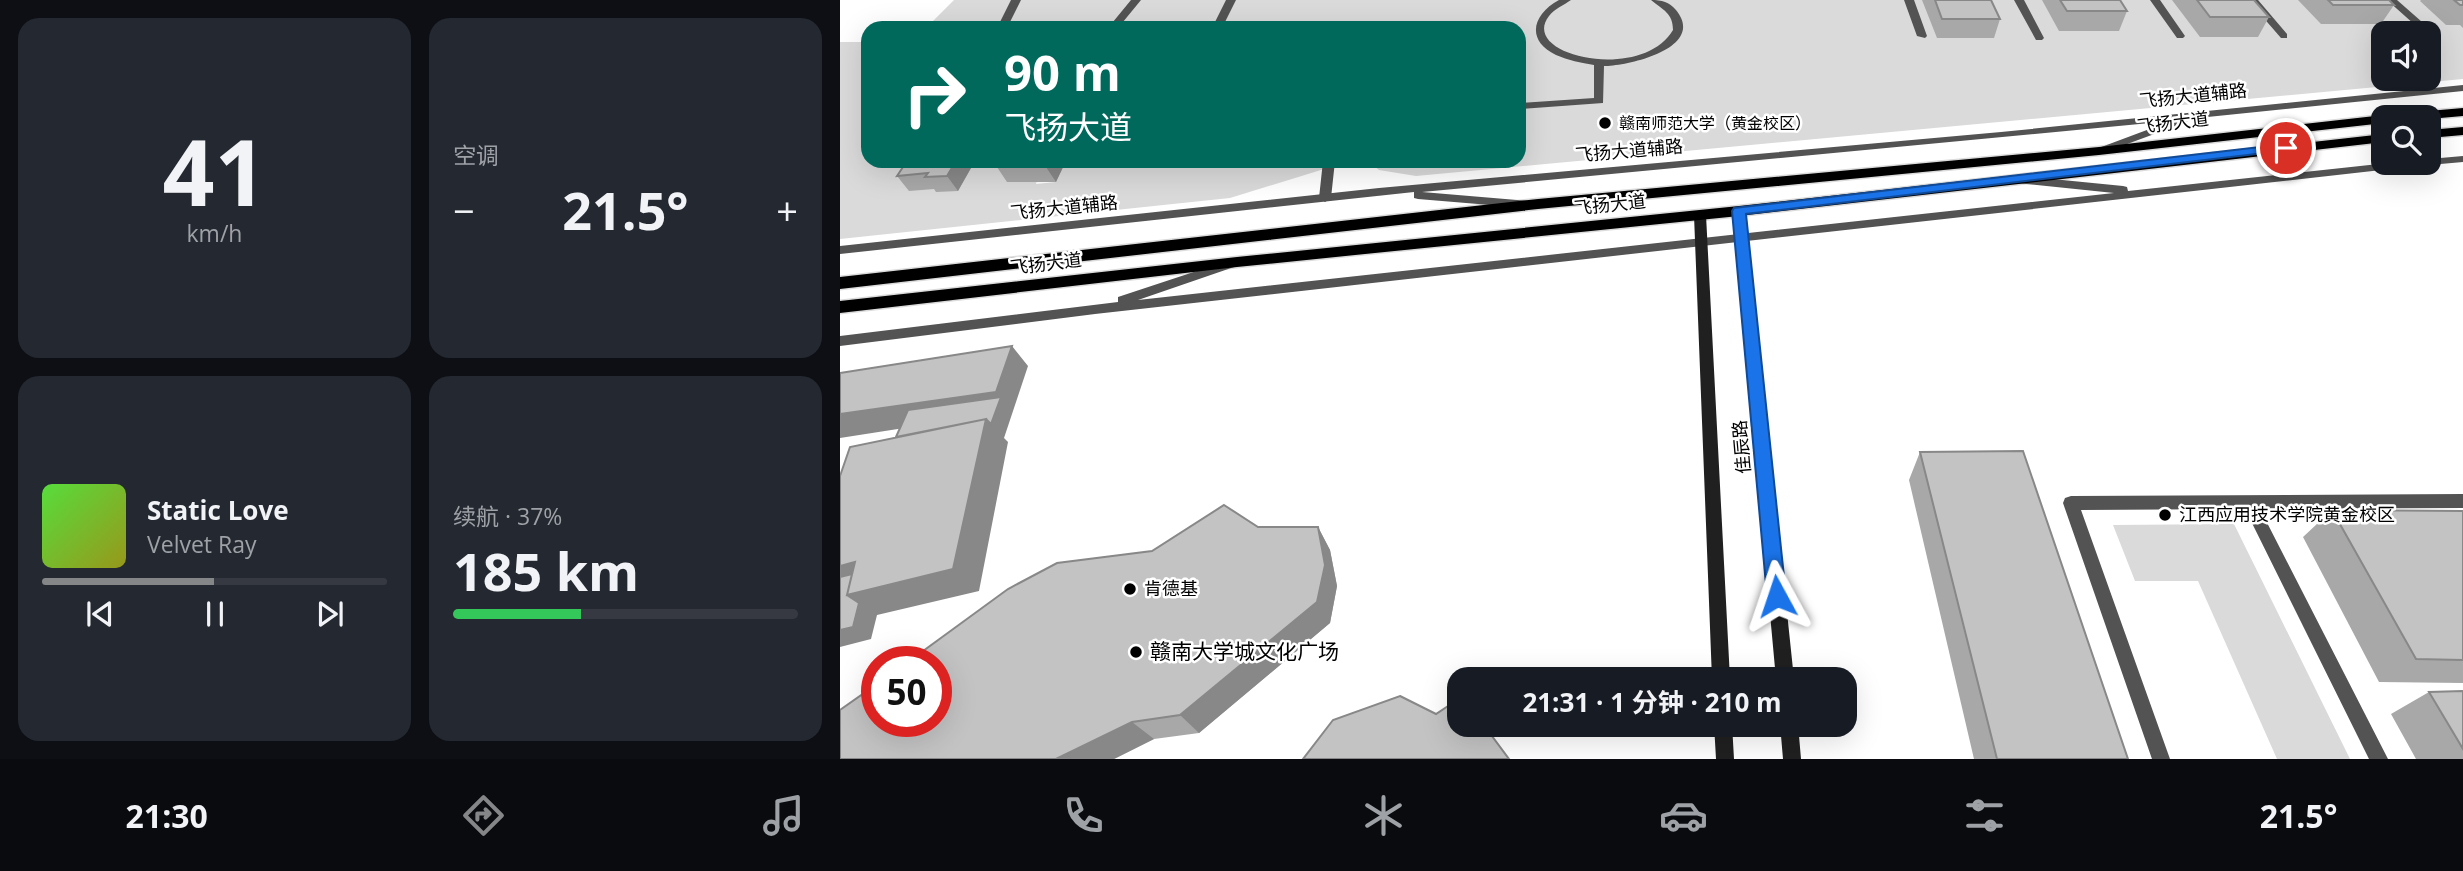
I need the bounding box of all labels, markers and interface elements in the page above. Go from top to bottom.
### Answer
map controls [2371,21,2441,175]
button: sound [2371,21,2441,91]
text: 90 m [1004,39,1121,105]
icon: right [889,49,980,140]
street label: 飞扬大道辅路 [2138,77,2248,113]
text: 飞扬大道 [1004,105,1132,148]
button: search [2371,105,2441,175]
street label: 飞扬大道 [2136,106,2210,138]
text: 41 [162,109,267,233]
place label: 赣南师范大学（黄金校区） [1619,112,1811,134]
marker: 赣南师范大学（黄金校区） [1597,115,1613,131]
pin [2256,118,2316,178]
icon: arrive [2267,129,2305,167]
street label: 飞扬大道辅路 [1574,133,1684,167]
text: 空调 [453,139,499,171]
text: 21.5° [562,174,689,245]
text: − [453,184,475,236]
text: + [776,184,798,236]
street label: 飞扬大道 [1573,188,1647,220]
street label: 飞扬大道辅路 [1009,189,1119,225]
text: km/h [187,217,242,249]
street label: 飞扬大道 [1009,247,1083,279]
street label: 佳辰路 [1727,419,1755,475]
text: Static Love [147,492,289,528]
text: 续航 · 37% [453,500,562,532]
place label: 江西应用技术学院黄金校区 [2179,502,2395,526]
marker: 江西应用技术学院黄金校区 [2157,507,2173,523]
text: Velvet Ray [147,528,257,560]
text: 185 km [453,535,639,606]
position arrow [1740,559,1814,633]
place label: 肯德基 [1144,576,1198,600]
marker: 肯德基 [1122,581,1138,597]
icon: previous [81,595,119,633]
icon: pause [196,595,234,633]
icon: next [311,595,349,633]
place label: 赣南大学城文化广场 [1150,637,1339,665]
marker: 赣南大学城文化广场 [1128,644,1144,660]
speed limit sign: 50 [861,646,952,737]
text: 21:31 · 1 分钟 · 210 m [1522,684,1782,720]
icon: directions [459,791,508,840]
icon: music [759,791,808,840]
icon: phone [1059,791,1108,840]
icon: climate [1359,791,1408,840]
icon: car [1659,791,1708,840]
icon: filters [1960,791,2009,840]
text: 21:30 [126,794,208,837]
text: 21.5° [2260,794,2337,837]

